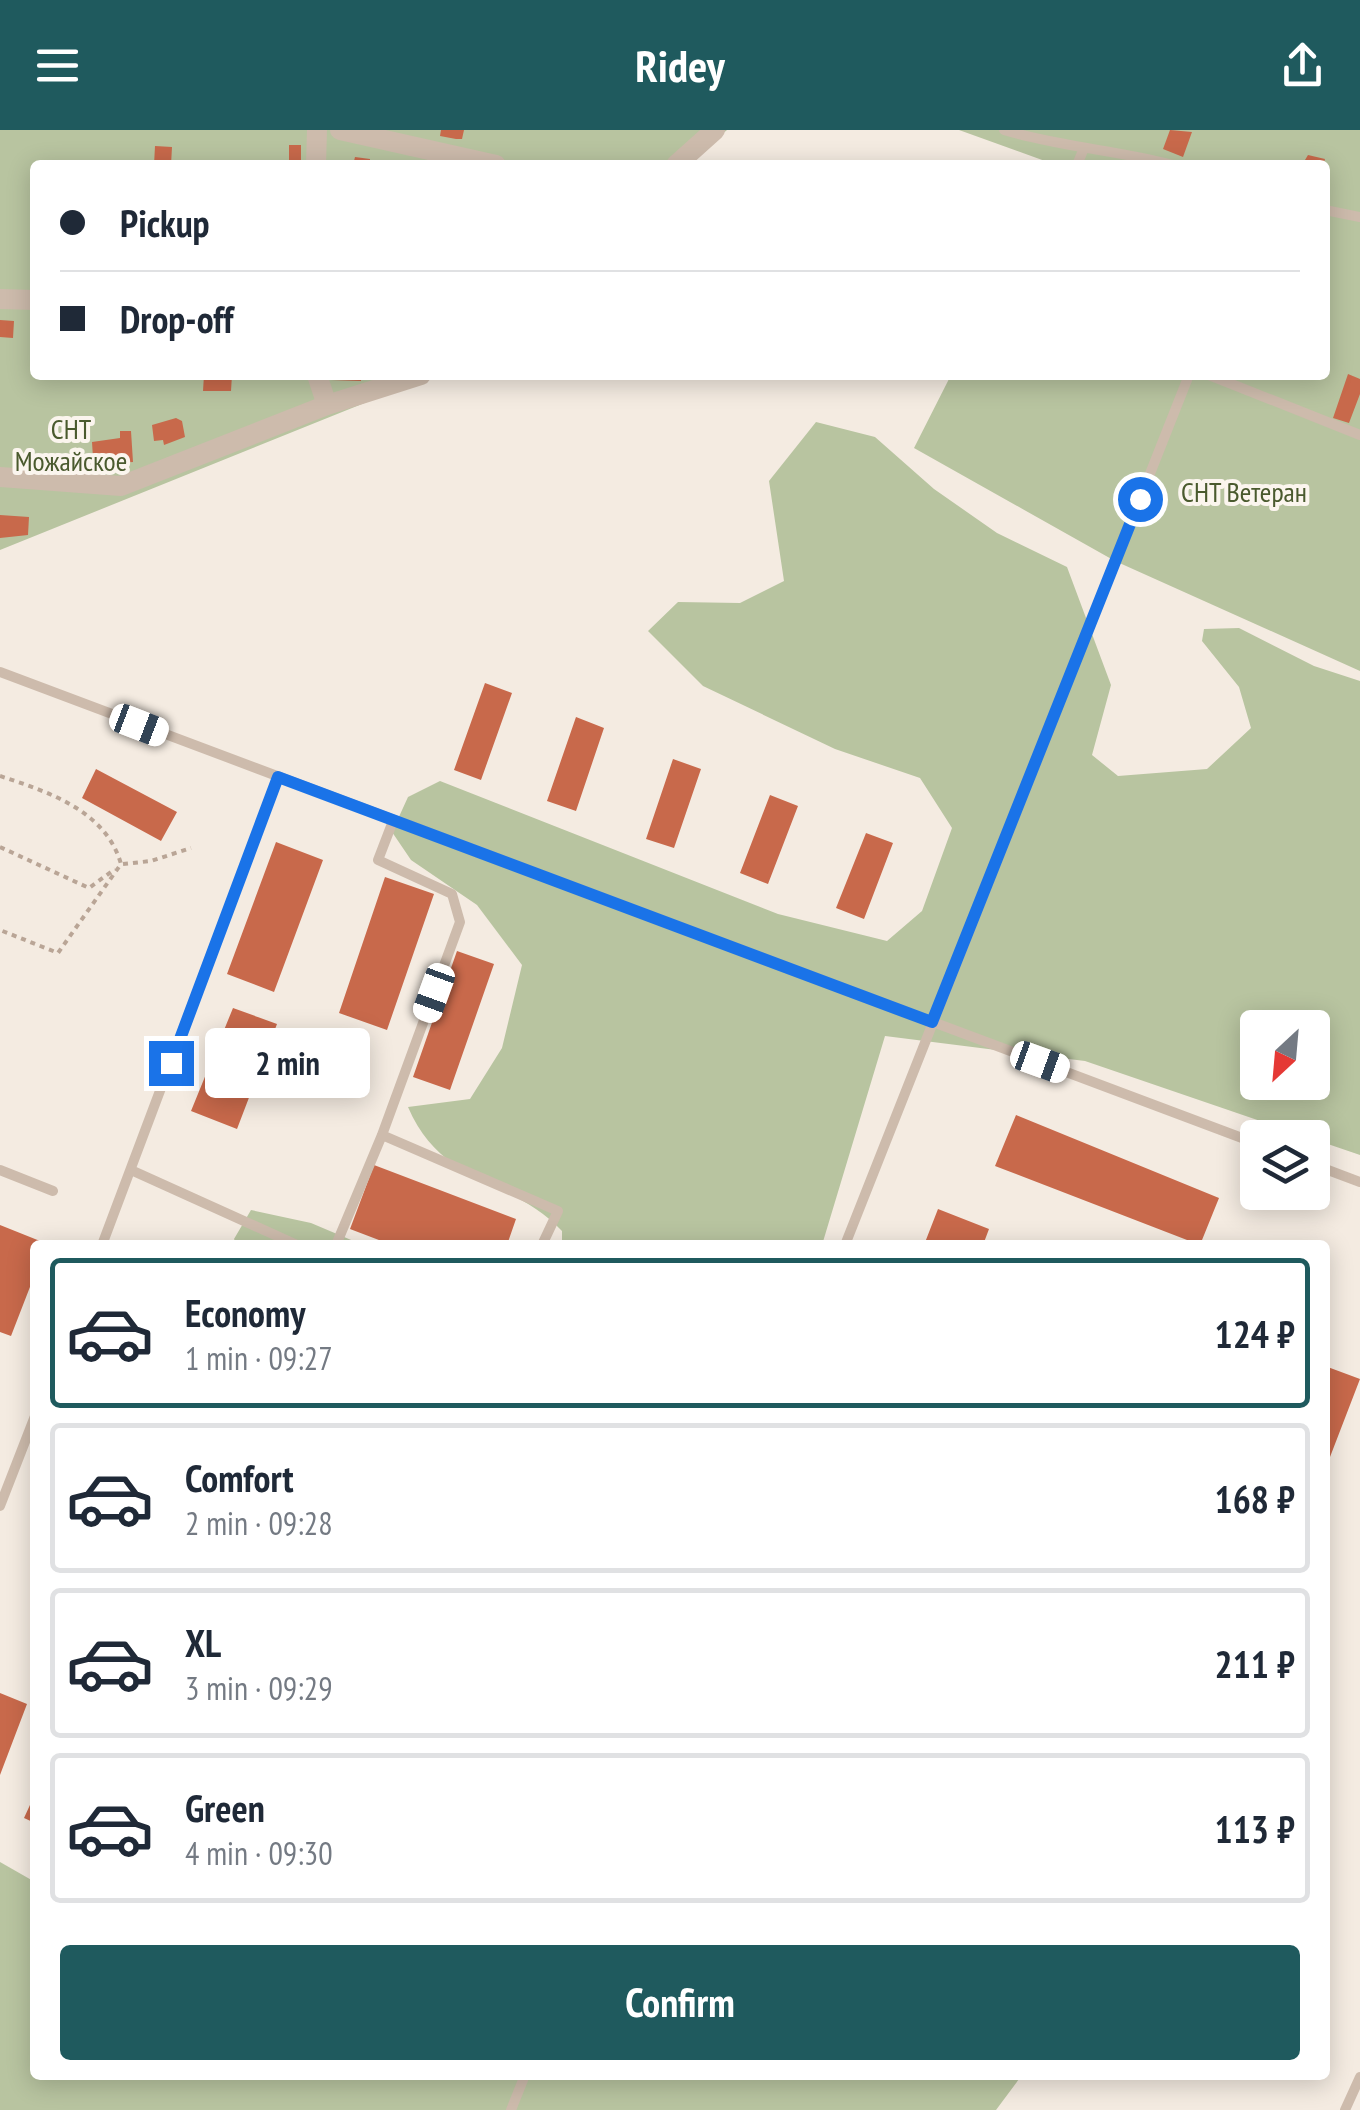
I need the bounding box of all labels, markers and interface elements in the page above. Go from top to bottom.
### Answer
text: Ridey [635,36,725,94]
icon: menu [30,38,85,93]
icon: share [1275,38,1330,93]
text: Pickup [120,198,210,247]
text: Drop-off [120,294,234,343]
park label: СНТ Можайское [15,410,127,479]
park label: СНТ Ветеран [1181,473,1307,510]
route start [1118,477,1163,522]
car [106,700,172,750]
car [410,960,458,1026]
north arrow [1240,1010,1330,1100]
map controls [1240,1010,1330,1210]
callout: 2 min [206,1028,371,1098]
car [1007,1038,1073,1086]
route end [149,1041,194,1086]
text: 2 min [255,1042,320,1084]
button: layers [1240,1120,1330,1210]
icon: car [65,1288,155,1378]
text: Economy [185,1288,305,1337]
text: 124 ₽ [1215,1309,1295,1358]
text: 1 min · 09:27 [185,1337,333,1379]
icon: car [65,1453,155,1543]
text: Comfort [185,1453,294,1502]
text: 168 ₽ [1215,1474,1295,1523]
text: 2 min · 09:28 [185,1502,333,1544]
icon: car [65,1618,155,1708]
text: XL [185,1618,221,1667]
text: 211 ₽ [1215,1639,1295,1688]
text: 3 min · 09:29 [185,1667,333,1709]
icon: car [65,1783,155,1873]
text: Green [185,1783,265,1832]
text: 113 ₽ [1215,1804,1295,1853]
text: 4 min · 09:30 [185,1832,333,1874]
button: Confirm [60,1945,1300,2060]

